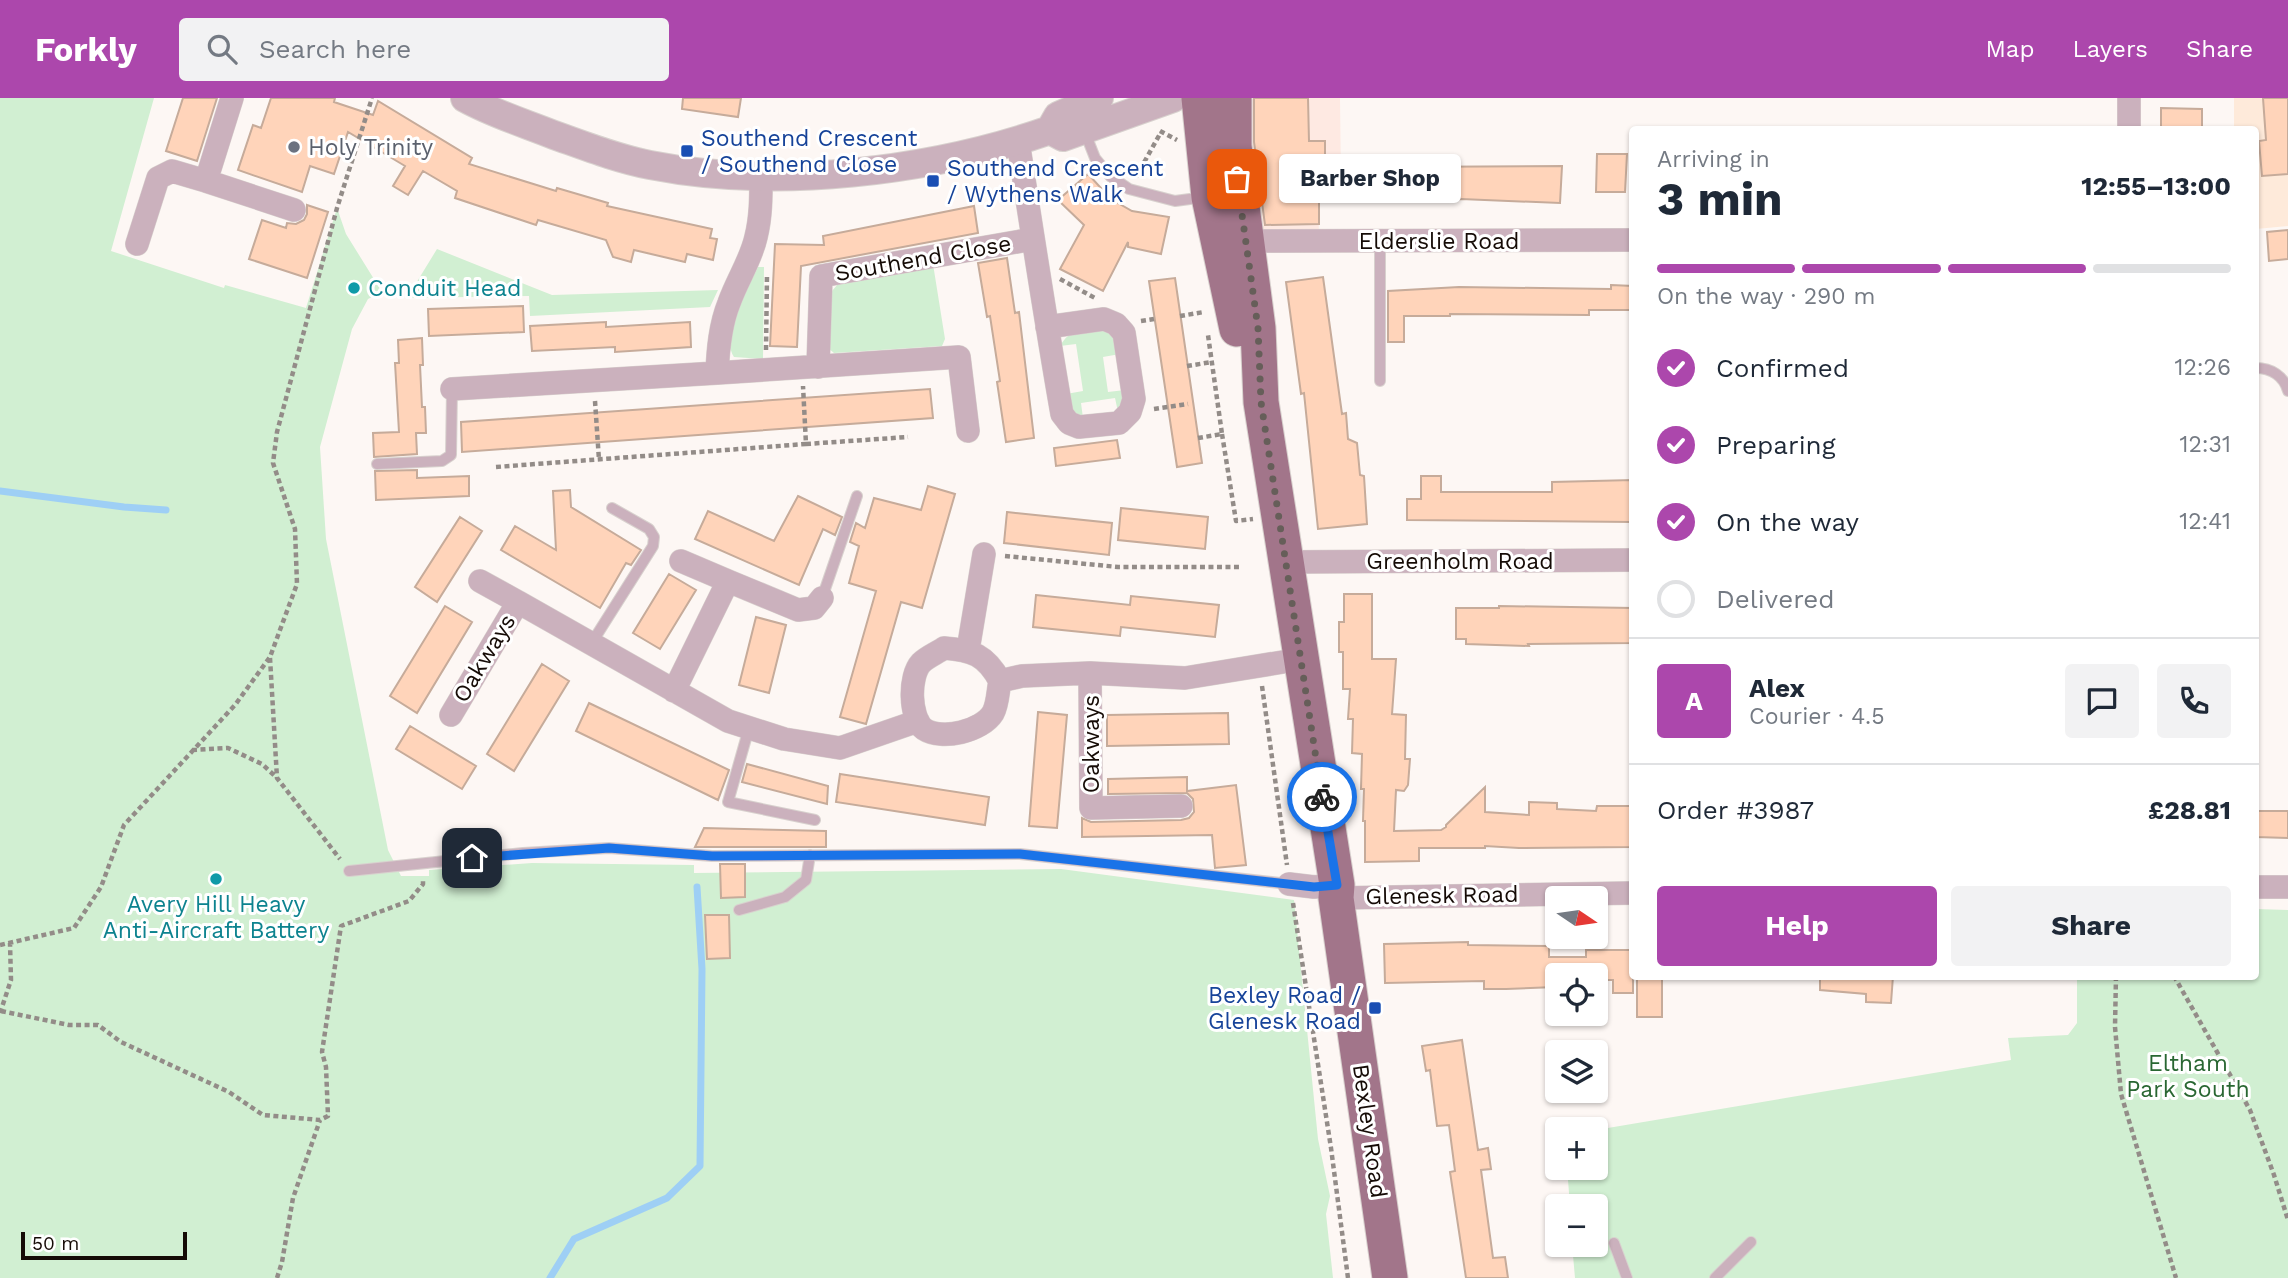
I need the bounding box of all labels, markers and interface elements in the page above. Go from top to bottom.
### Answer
search box [179,18,669,81]
text: Forkly [35,30,137,69]
icon: search [203,30,241,68]
text: Search here [259,34,411,64]
text: Map [1986,35,2034,63]
text: Layers [2072,35,2148,63]
text: Share [2186,35,2253,63]
place label: Southend Crescent / Southend Close [701,125,918,178]
place label: Holy Trinity [308,134,433,161]
marker: Holy Trinity [286,139,302,155]
marker: Southend Crescent / Southend Close [679,143,695,159]
text: Arriving in [1657,146,1770,173]
pin [1207,149,1267,209]
callout: Barber Shop [1279,154,1461,204]
place label: Southend Crescent / Wythens Walk [947,155,1164,208]
icon: bag [1218,160,1256,198]
text: Barber Shop [1300,165,1440,192]
text: 12:55–13:00 [2081,171,2231,201]
text: 3 min [1657,172,1783,226]
marker: Southend Crescent / Wythens Walk [925,173,941,189]
street label: Elderslie Road [1359,228,1519,255]
street label: Southend Close [833,230,1013,287]
place label: Conduit Head [368,275,521,302]
marker: Conduit Head [346,280,362,296]
text: On the way · 290 m [1657,283,1875,310]
icon: check [1657,349,1695,387]
text: Confirmed [1716,353,1849,383]
text: 12:26 [2174,354,2231,381]
icon: check [1657,426,1695,464]
text: Preparing [1716,430,1836,460]
text: 12:31 [2179,431,2231,458]
icon: check [1657,503,1695,541]
text: On the way [1716,507,1859,537]
text: 12:41 [2179,508,2231,535]
street label: Greenholm Road [1366,548,1554,575]
text: Delivered [1716,584,1835,614]
street label: Oakways [448,609,521,707]
button: chat [2065,664,2139,738]
button: phone [2157,664,2231,738]
text: Alex [1749,673,1805,703]
text: A [1685,686,1703,716]
street label: Oakways [1078,695,1105,793]
text: Courier · 4.5 [1749,703,1885,730]
courier [1287,762,1357,832]
icon: bike [1303,778,1341,816]
text: Order #3987 [1657,795,1814,825]
text: £28.81 [2148,795,2231,825]
pin [442,828,502,888]
icon: home [453,839,491,877]
marker: Avery Hill Heavy Anti-Aircraft Battery [208,871,224,887]
street label: Glenesk Road [1365,881,1519,910]
north arrow [1545,886,1608,948]
map controls [1545,886,1608,1257]
button: Help [1657,886,1937,966]
button: Share [1951,886,2231,966]
place label: Avery Hill Heavy Anti-Aircraft Battery [103,891,329,944]
button: locate [1545,963,1608,1026]
place label: Bexley Road / Glenesk Road [1208,982,1361,1035]
marker: Bexley Road / Glenesk Road [1367,1000,1383,1016]
button: layers [1545,1040,1608,1103]
park label: Eltham Park South [2126,1050,2250,1103]
street label: Bexley Road [1347,1062,1392,1200]
button: + [1545,1117,1608,1180]
button: − [1545,1194,1608,1257]
scale bar [21,1229,187,1261]
text: 50 m [32,1232,79,1255]

